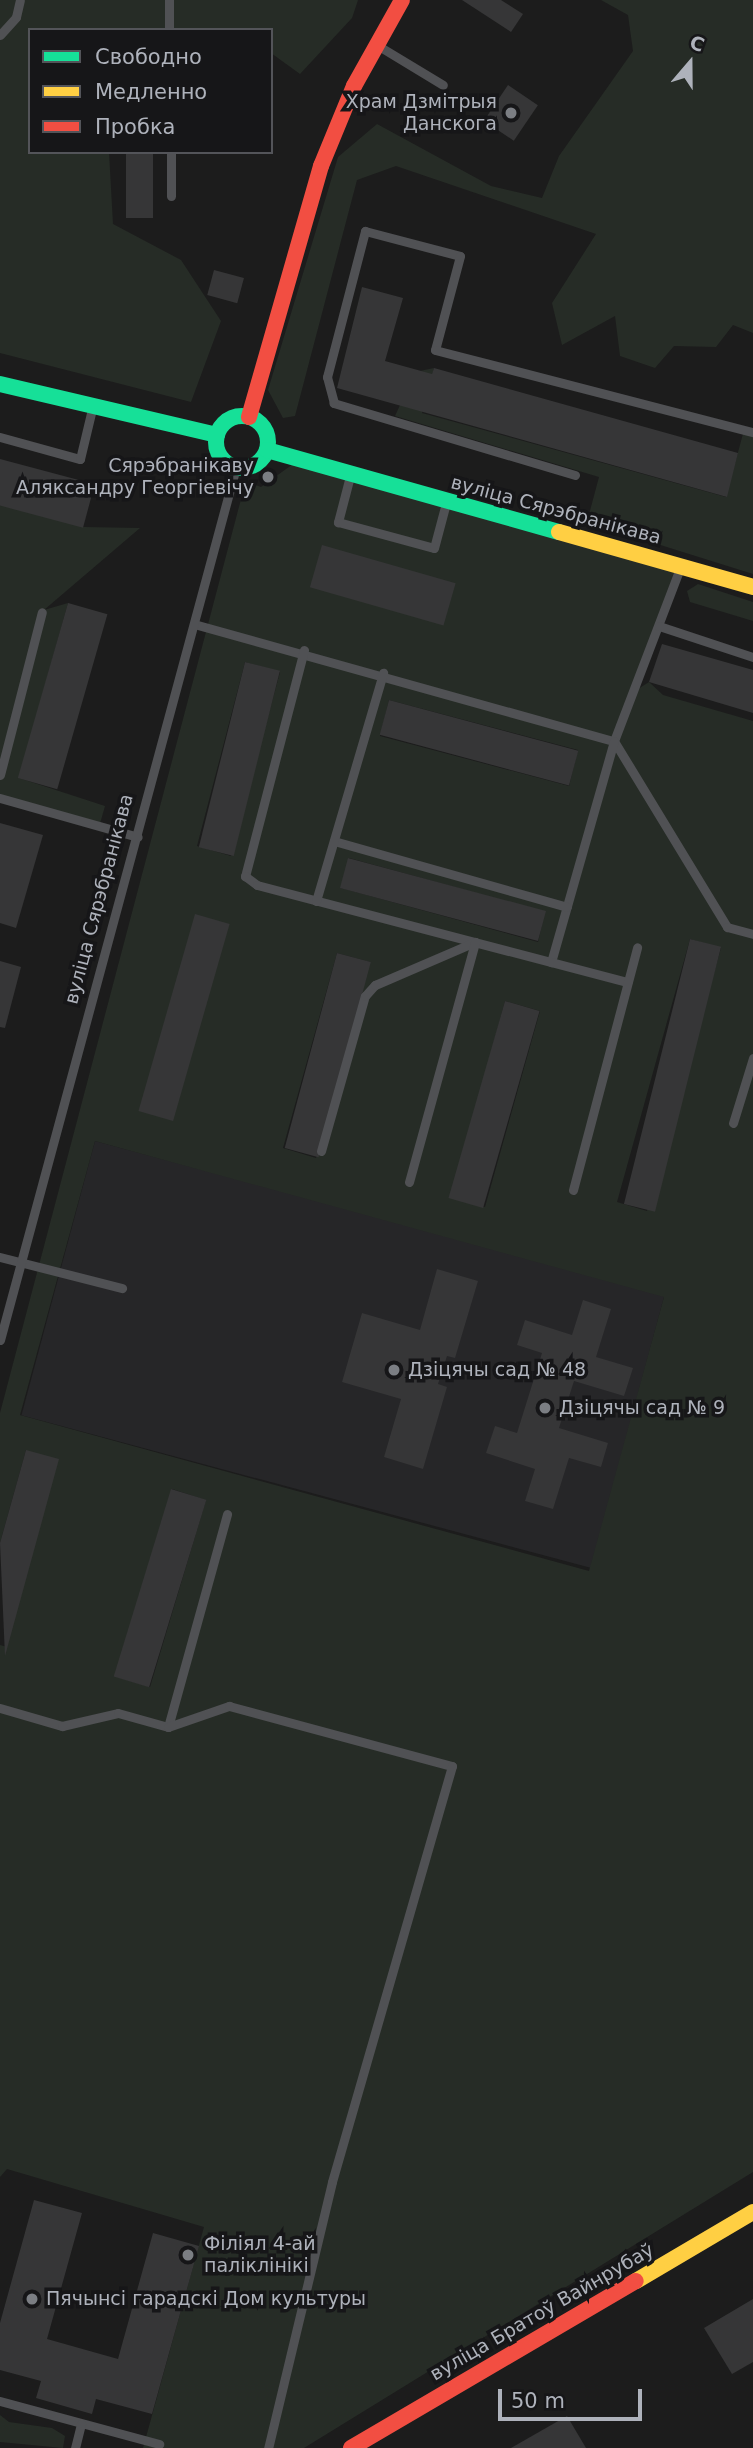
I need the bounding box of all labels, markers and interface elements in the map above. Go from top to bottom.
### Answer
legend [28,28,273,154]
north arrow [655,28,725,98]
text: С [687,31,707,56]
text: Свободно [95,45,202,69]
text: Медленно [95,80,207,104]
place label: Храм Дзмітрыя Данскога [346,91,497,135]
marker: Храм Дзмітрыя Данскога [503,105,519,121]
text: Пробка [95,115,175,139]
place label: Сярэбранікаву Аляксандру Георгіевічу [16,455,254,499]
marker: Сярэбранікаву Аляксандру Георгіевічу [260,469,276,485]
street label: вуліца Сярэбранікава [448,471,664,549]
street label: вуліца Сярэбранікава [60,791,138,1007]
place label: Дзіцячы сад № 48 [408,1359,586,1381]
marker: Дзіцячы сад № 48 [386,1362,402,1378]
place label: Дзіцячы сад № 9 [559,1397,725,1419]
marker: Дзіцячы сад № 9 [537,1400,553,1416]
place label: Філіял 4-ай паліклінікі [204,2233,316,2277]
street label: вуліца Братоў Вайнрубаў [426,2238,658,2386]
marker: Філіял 4-ай паліклінікі [178,2245,198,2265]
place label: Пячынсі гарадскі Дом культуры [46,2288,366,2310]
marker: Пячынсі гарадскі Дом культуры [24,2291,40,2307]
scale bar [501,2374,644,2418]
text: 50 m [511,2389,565,2413]

